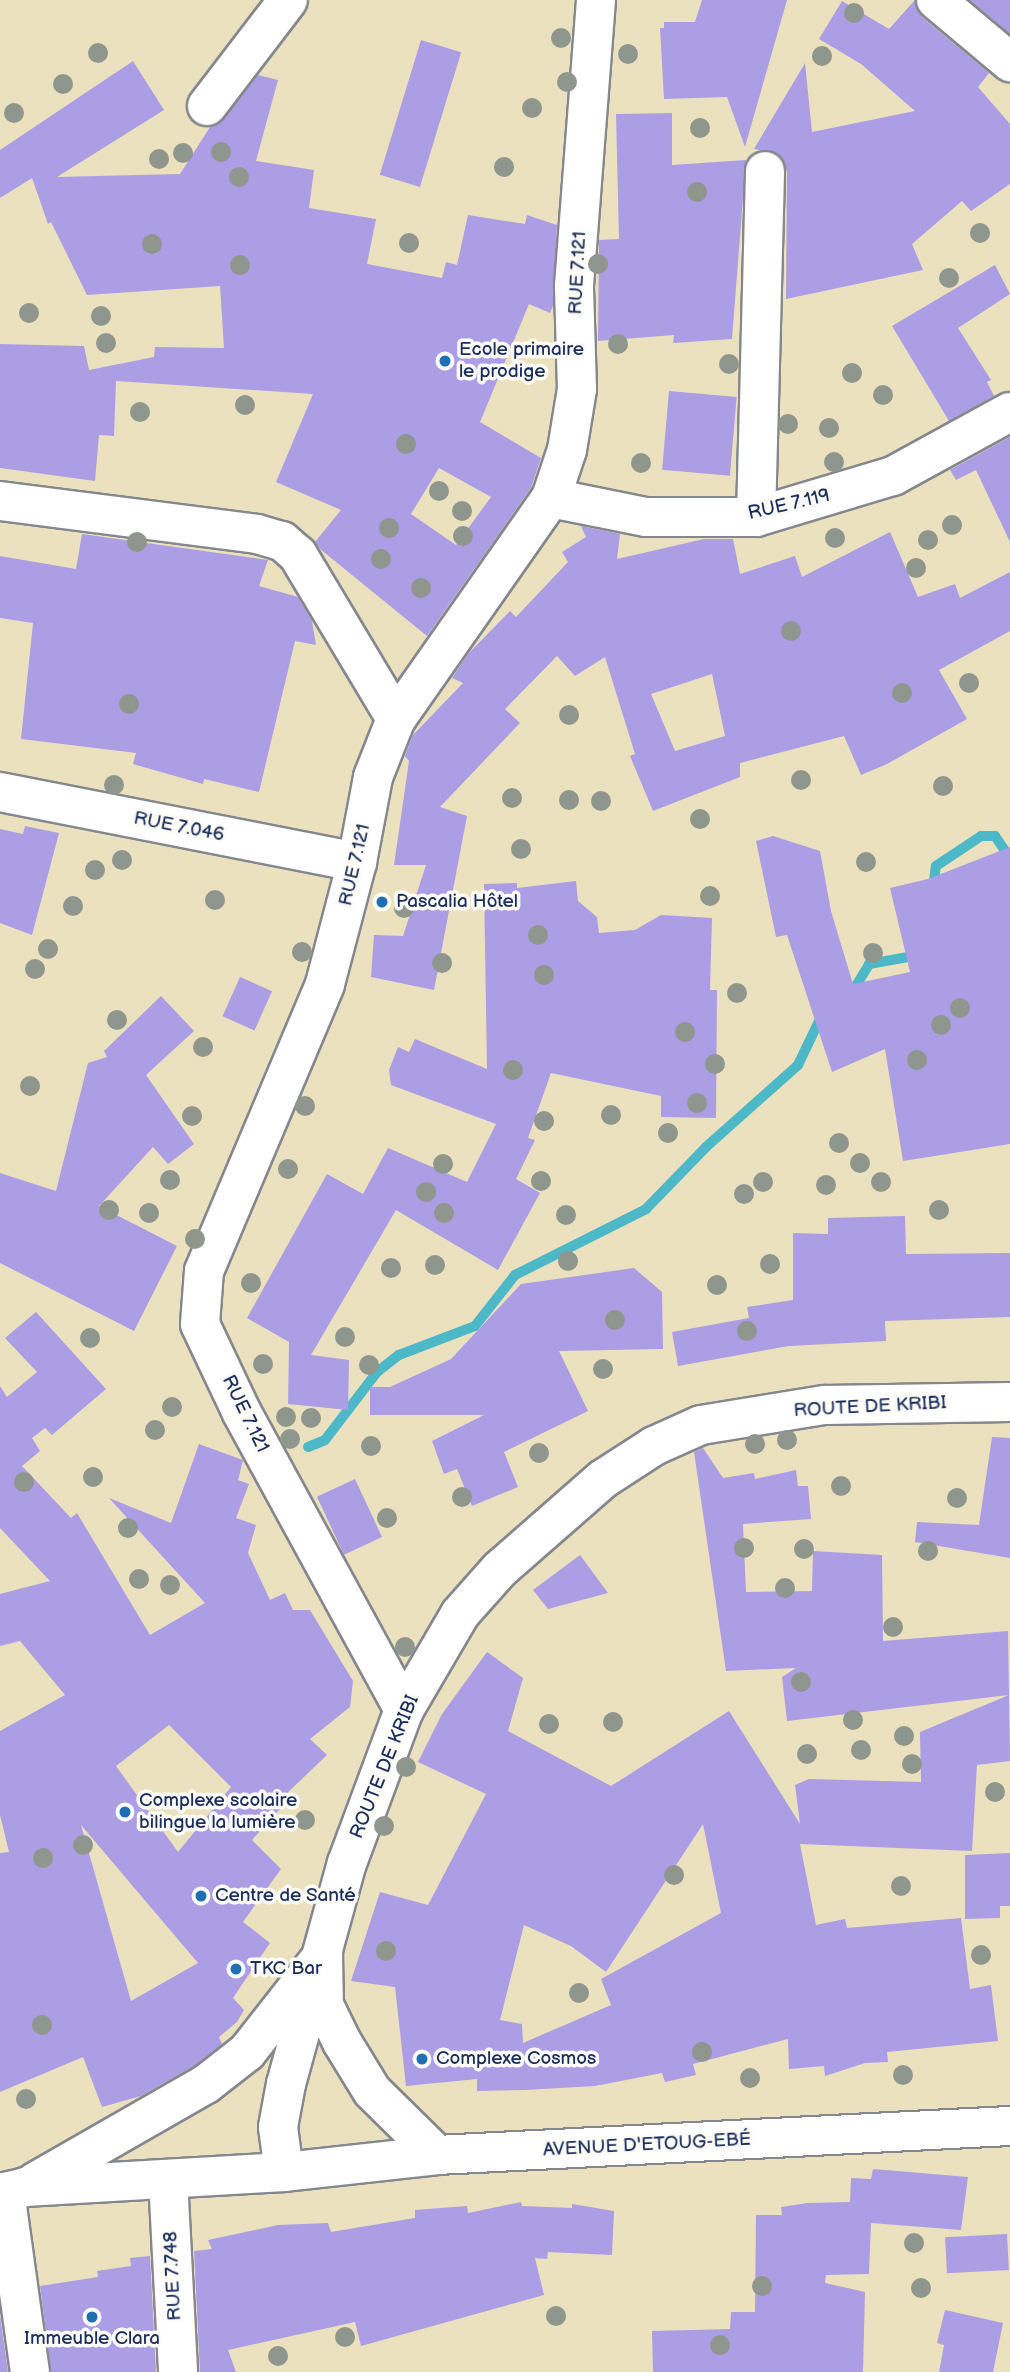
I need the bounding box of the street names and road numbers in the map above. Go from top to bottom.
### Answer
street label: RUE 7.121 [564,231,592,315]
street label: RUE 7.119 [746,484,832,526]
street label: RUE 7.046 [131,807,227,847]
street label: RUE 7.121 [334,822,376,908]
street label: RUE 7.121 [216,1371,274,1457]
street label: ROUTE DE KRIBI [793,1392,947,1422]
street label: ROUTE DE KRIBI [346,1692,424,1842]
street label: AVENUE D'ETOUG-EBÉ [542,2128,752,2162]
street label: RUE 7.748 [159,2230,187,2322]

